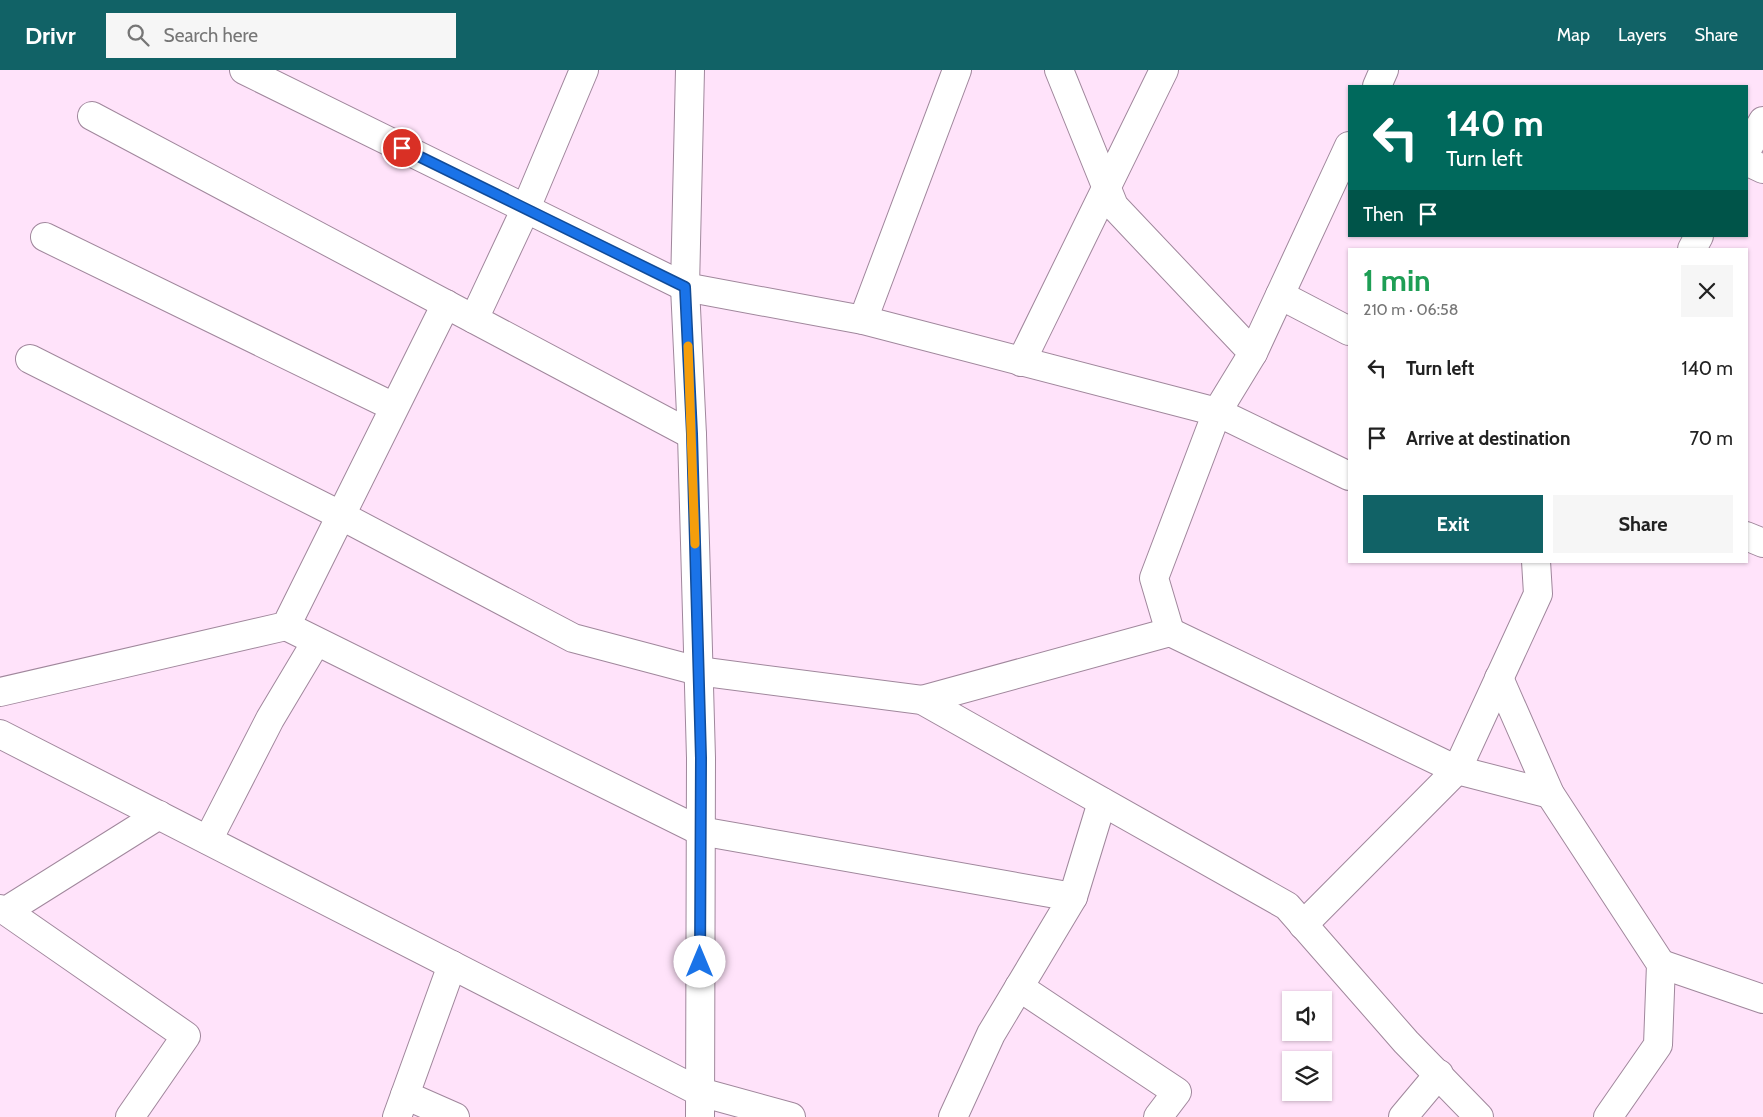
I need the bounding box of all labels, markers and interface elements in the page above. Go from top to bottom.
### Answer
search box [106,13,456,58]
text: Drivr [25,21,76,50]
icon: search [124,21,152,49]
text: Search here [164,24,258,47]
text: Map [1557,24,1590,46]
text: Layers [1618,24,1667,46]
text: Share [1695,24,1738,46]
text: 140 m [1446,102,1544,145]
icon: left [1363,105,1428,170]
pin [381,127,423,169]
icon: arrive [388,134,416,162]
text: Turn left [1446,145,1523,172]
icon: arrive [1414,200,1442,228]
text: Then [1363,203,1404,226]
text: 1 min [1363,262,1431,299]
button: close [1681,265,1733,317]
text: 210 m · 06:58 [1363,300,1458,319]
icon: left [1363,354,1391,382]
text: Turn left [1406,357,1474,380]
text: 140 m [1682,357,1733,380]
icon: arrive [1363,424,1391,452]
text: Arrive at destination [1406,427,1570,450]
text: 70 m [1689,427,1733,450]
button: Exit [1363,495,1543,553]
button: Share [1553,495,1733,553]
position arrow [673,935,725,987]
map controls [1282,991,1332,1101]
button: sound [1282,991,1332,1041]
button: layers [1282,1051,1332,1101]

